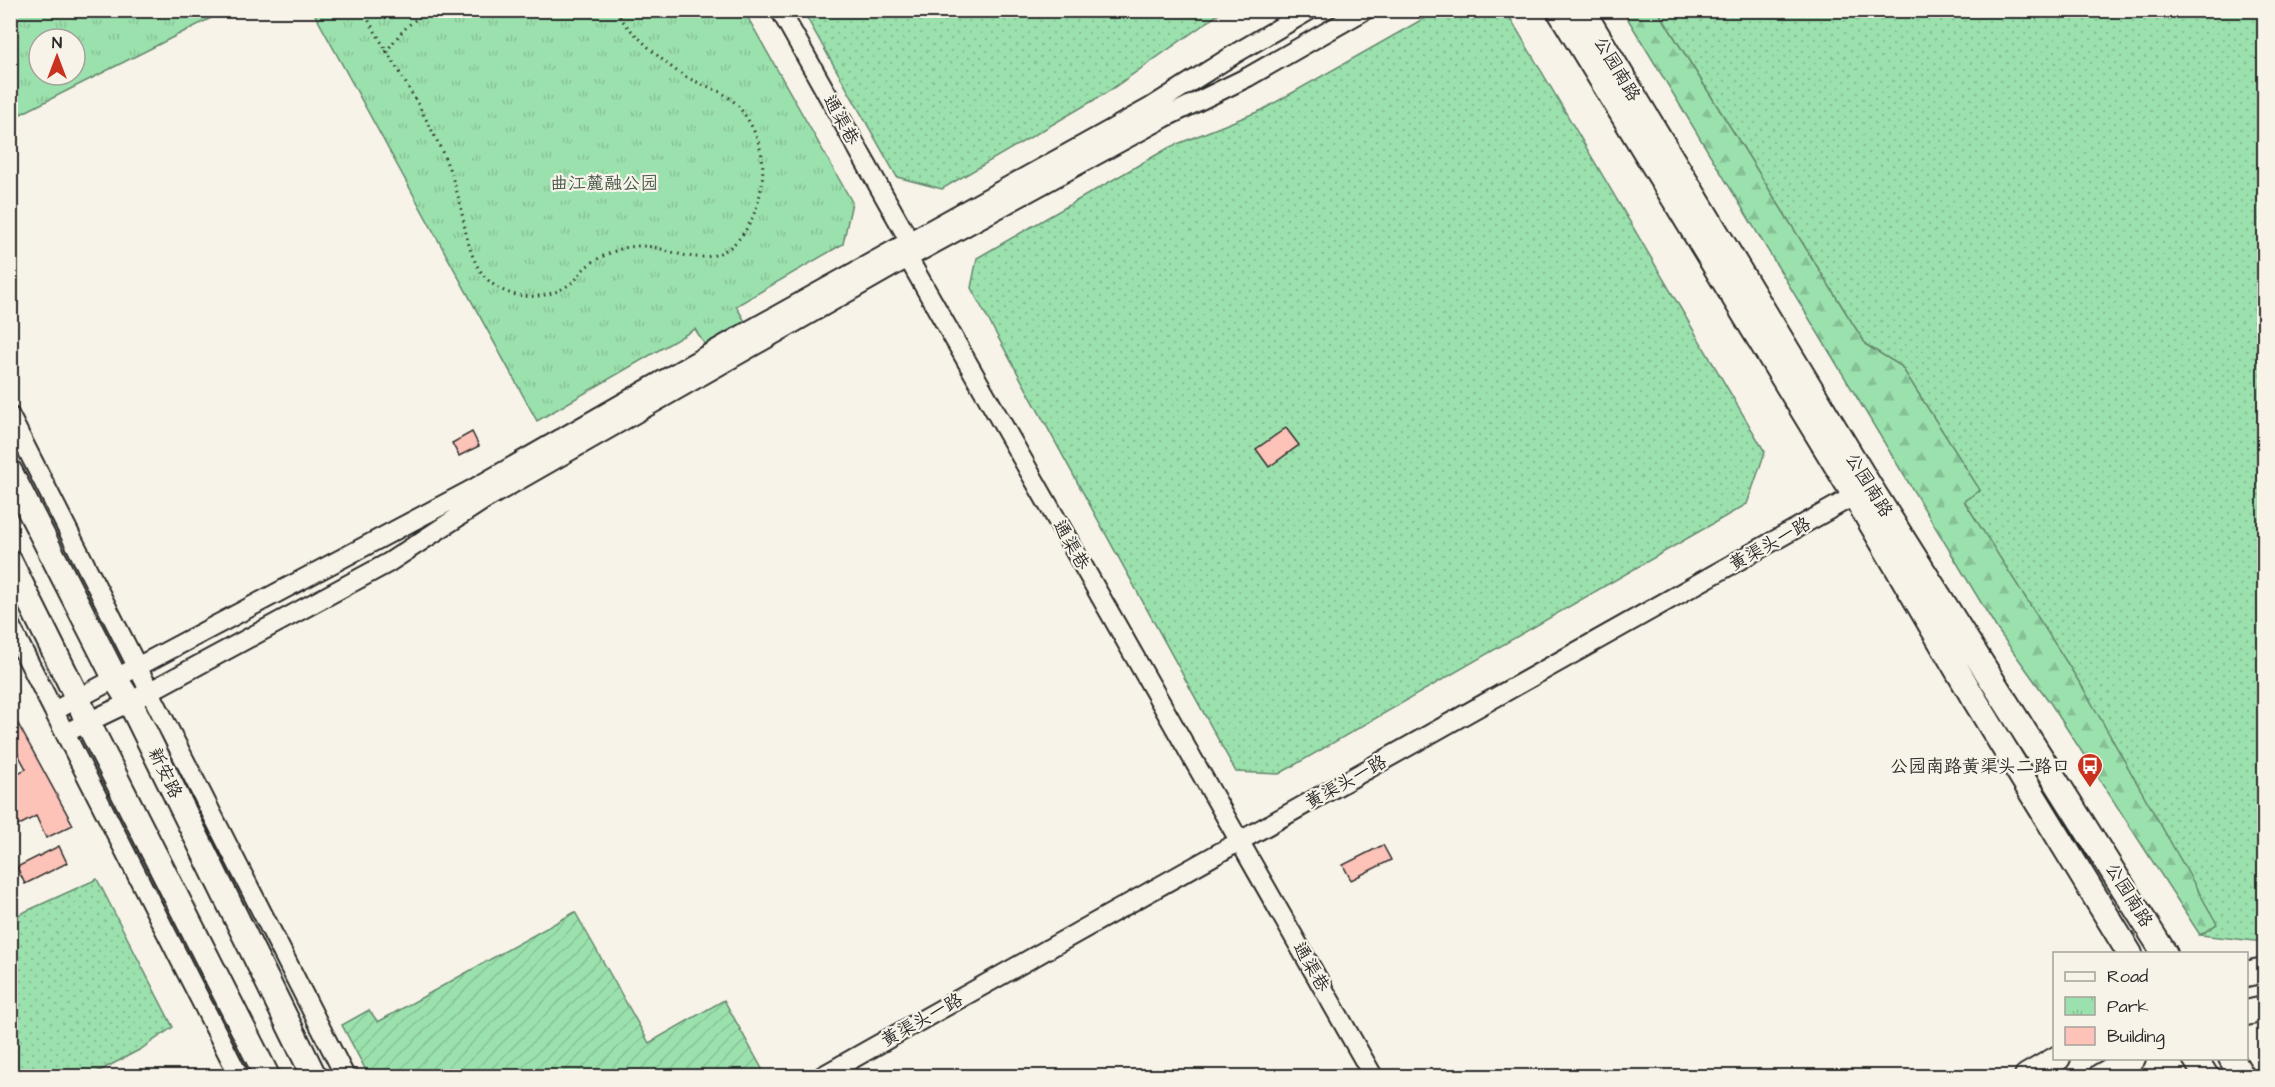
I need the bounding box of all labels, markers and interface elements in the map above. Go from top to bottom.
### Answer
north arrow [27,27,87,87]
text: N [52,32,62,54]
street label: 公园南路 [1588,32,1646,106]
street label: 通渠巷 [817,90,865,150]
park label: 曲江麓融公园 [550,171,658,196]
street label: 公园南路 [1839,448,1899,522]
street label: 黄渠头一路 [1725,511,1815,577]
street label: 通渠巷 [1047,515,1095,575]
street label: 新安路 [142,743,188,803]
street label: 黄渠头一路 [1301,749,1391,815]
bus stop icon: 公园南路黄渠头二路口 [2075,751,2105,789]
place label: 公园南路黄渠头二路口 [1890,754,2070,779]
street label: 公园南路 [2099,858,2159,932]
street label: 通渠巷 [1287,937,1335,997]
legend [2053,952,2248,1060]
text: Road [2107,964,2148,989]
street label: 黄渠头一路 [877,987,967,1053]
text: Park [2107,994,2149,1019]
text: Building [2107,1024,2165,1050]

